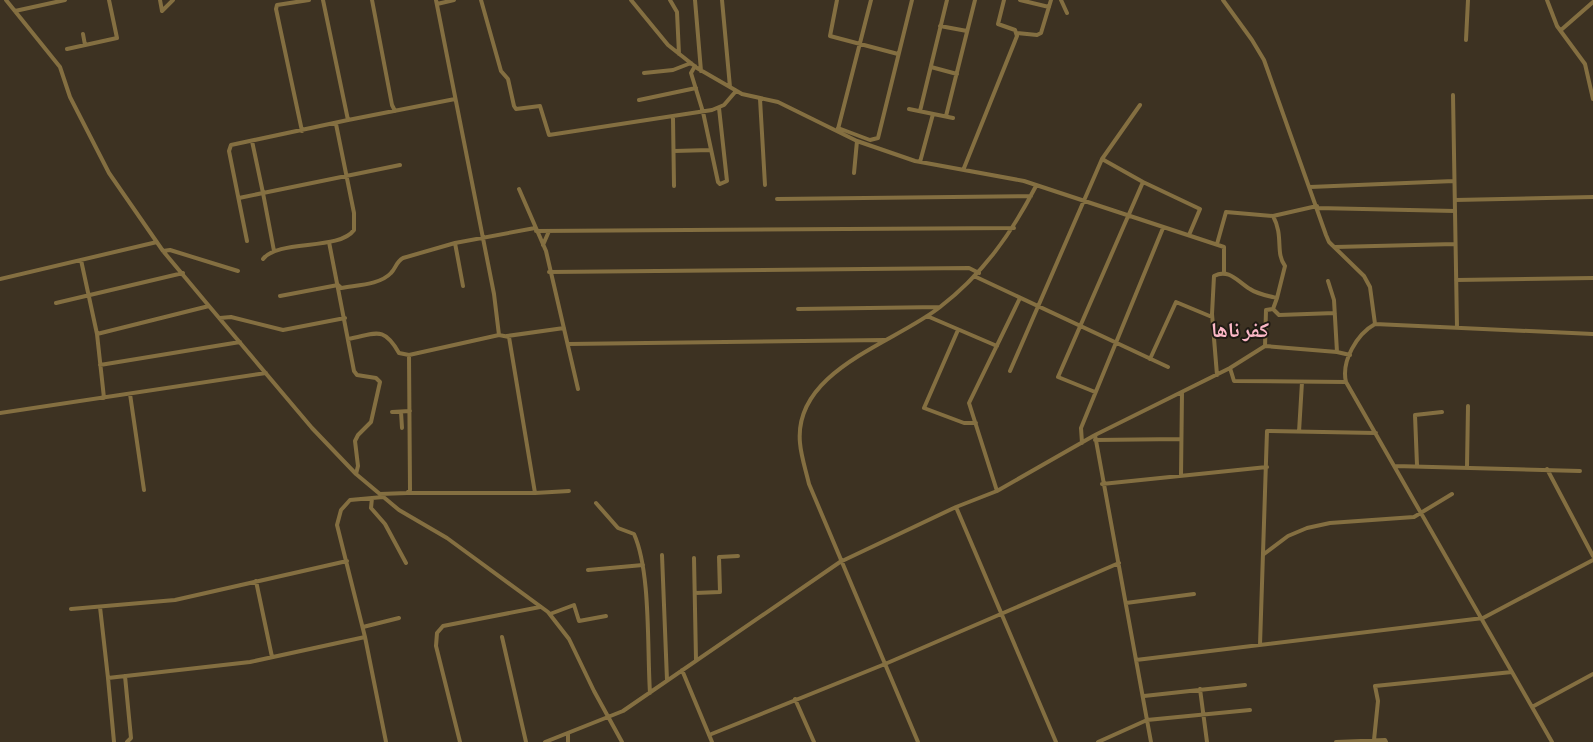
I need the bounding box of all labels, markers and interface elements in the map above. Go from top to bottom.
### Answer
district label: كفر ناها [1211,320,1269,342]

